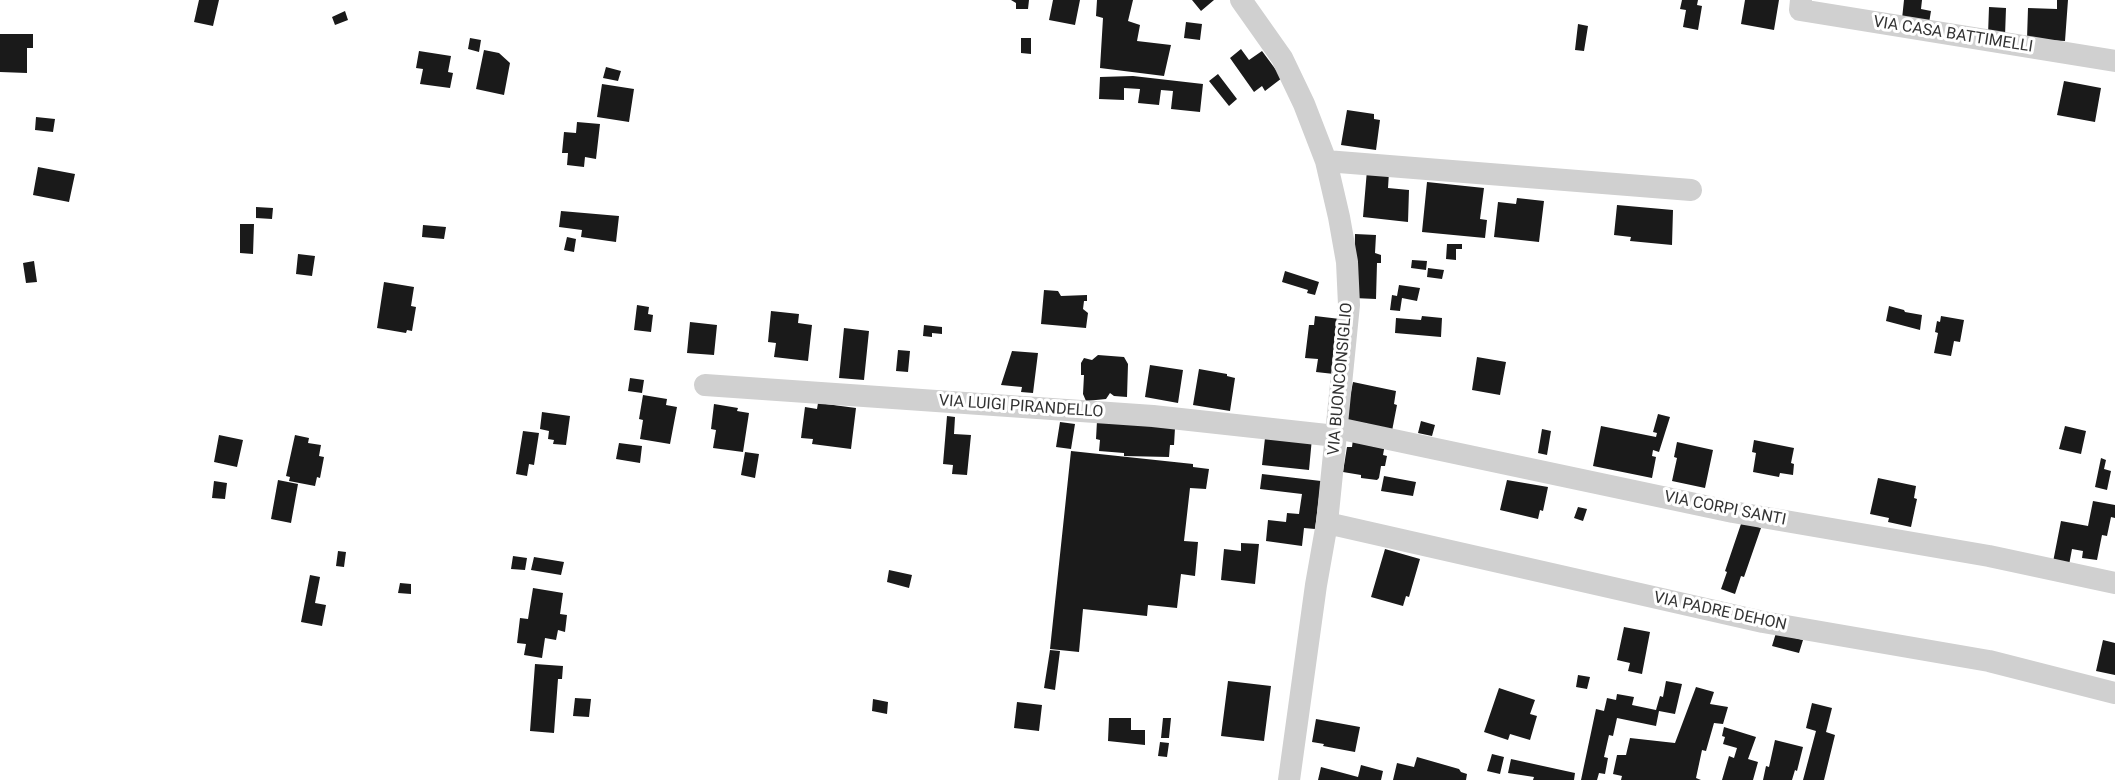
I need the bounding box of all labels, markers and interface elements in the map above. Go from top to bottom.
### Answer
street label: VIA CASA BATTIMELLI [1872,13,2034,57]
street label: VIA BUONCONSIGLIO [1325,302,1357,456]
street label: VIA LUIGI PIRANDELLO [938,392,1104,422]
street label: VIA CORPI SANTI [1662,488,1788,530]
street label: VIA PADRE DEHON [1652,589,1788,635]

